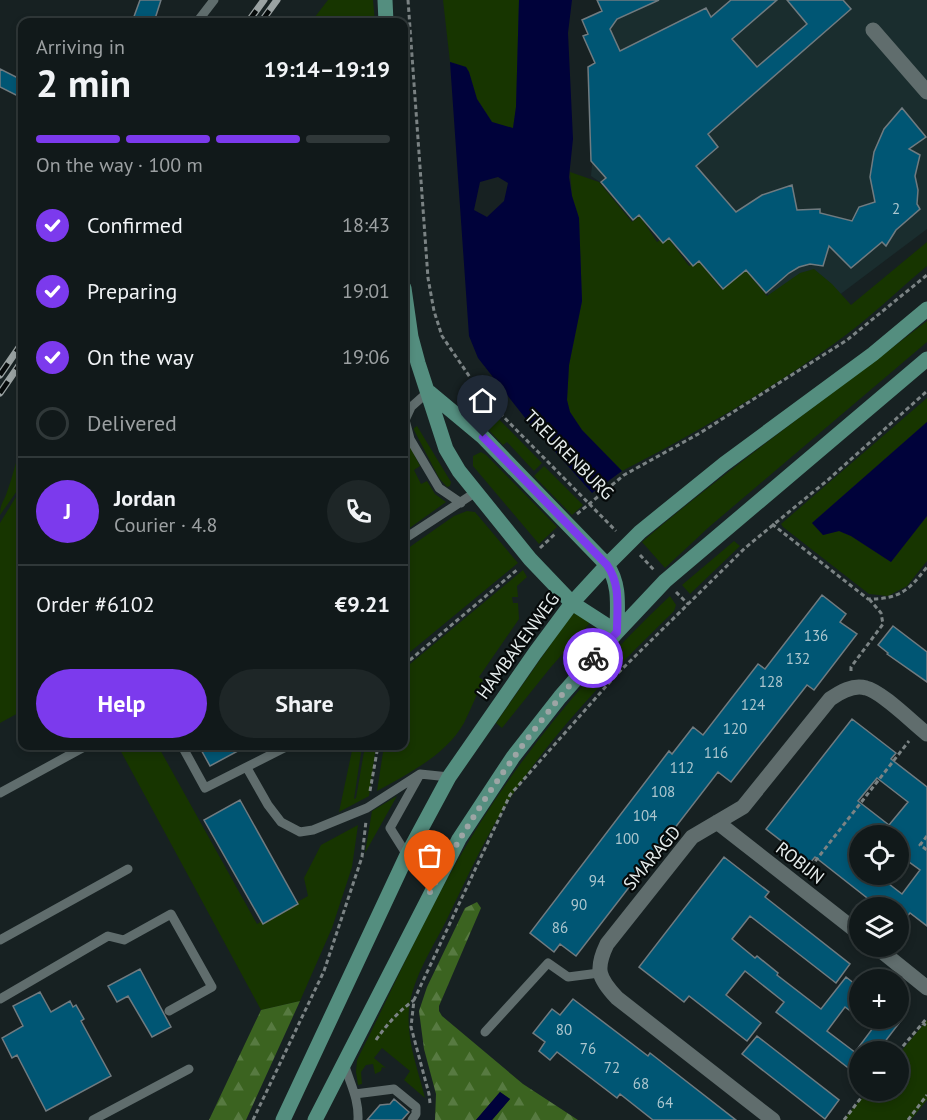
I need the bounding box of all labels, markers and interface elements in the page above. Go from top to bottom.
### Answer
text: Arriving in [36,34,125,60]
text: 19:14–19:19 [264,55,390,83]
text: 2 min [36,57,131,108]
text: On the way · 100 m [36,152,203,178]
house number: 2 [892,199,900,218]
icon: check [36,209,69,242]
text: Confirmed [87,211,183,239]
text: 18:43 [342,212,390,238]
icon: check [36,275,69,308]
text: Preparing [87,277,177,305]
text: 19:01 [342,278,390,304]
icon: check [36,341,69,374]
text: On the way [87,343,194,371]
text: 19:06 [342,344,390,370]
pin [457,375,508,437]
icon: home [466,384,499,417]
street label: TREURENBURG [520,405,619,504]
text: Delivered [87,409,177,437]
button: phone [327,480,390,543]
text: Jordan [114,484,176,512]
text: J [64,497,71,525]
text: Courier · 4.8 [114,512,217,538]
street label: HAMBAKENWEG [471,588,564,704]
text: Order #6102 [36,590,155,618]
text: €9.21 [335,590,390,618]
house number: 136 [804,626,828,645]
courier [563,628,623,688]
icon: bike [577,642,610,675]
house number: 132 [786,649,810,668]
button: Help [36,669,207,738]
button: Share [219,669,390,738]
house number: 128 [759,672,783,691]
house number: 124 [741,695,765,714]
house number: 120 [723,719,747,738]
house number: 116 [704,743,728,762]
house number: 112 [670,758,694,777]
house number: 108 [651,782,675,801]
house number: 104 [633,806,657,825]
street label: SMARAGD [618,821,685,895]
map controls [849,825,909,1101]
button: locate [849,825,909,885]
house number: 100 [615,829,639,848]
pin [404,830,455,892]
street label: ROBIJN [771,837,829,889]
icon: bag [413,839,446,872]
house number: 94 [589,871,605,890]
house number: 90 [571,895,587,914]
button: layers [849,897,909,957]
house number: 86 [552,918,568,937]
button: + [849,969,909,1029]
house number: 80 [556,1020,572,1039]
house number: 76 [580,1039,596,1058]
button: − [849,1041,909,1101]
house number: 72 [604,1058,620,1077]
house number: 68 [633,1074,649,1093]
house number: 64 [657,1093,673,1112]

